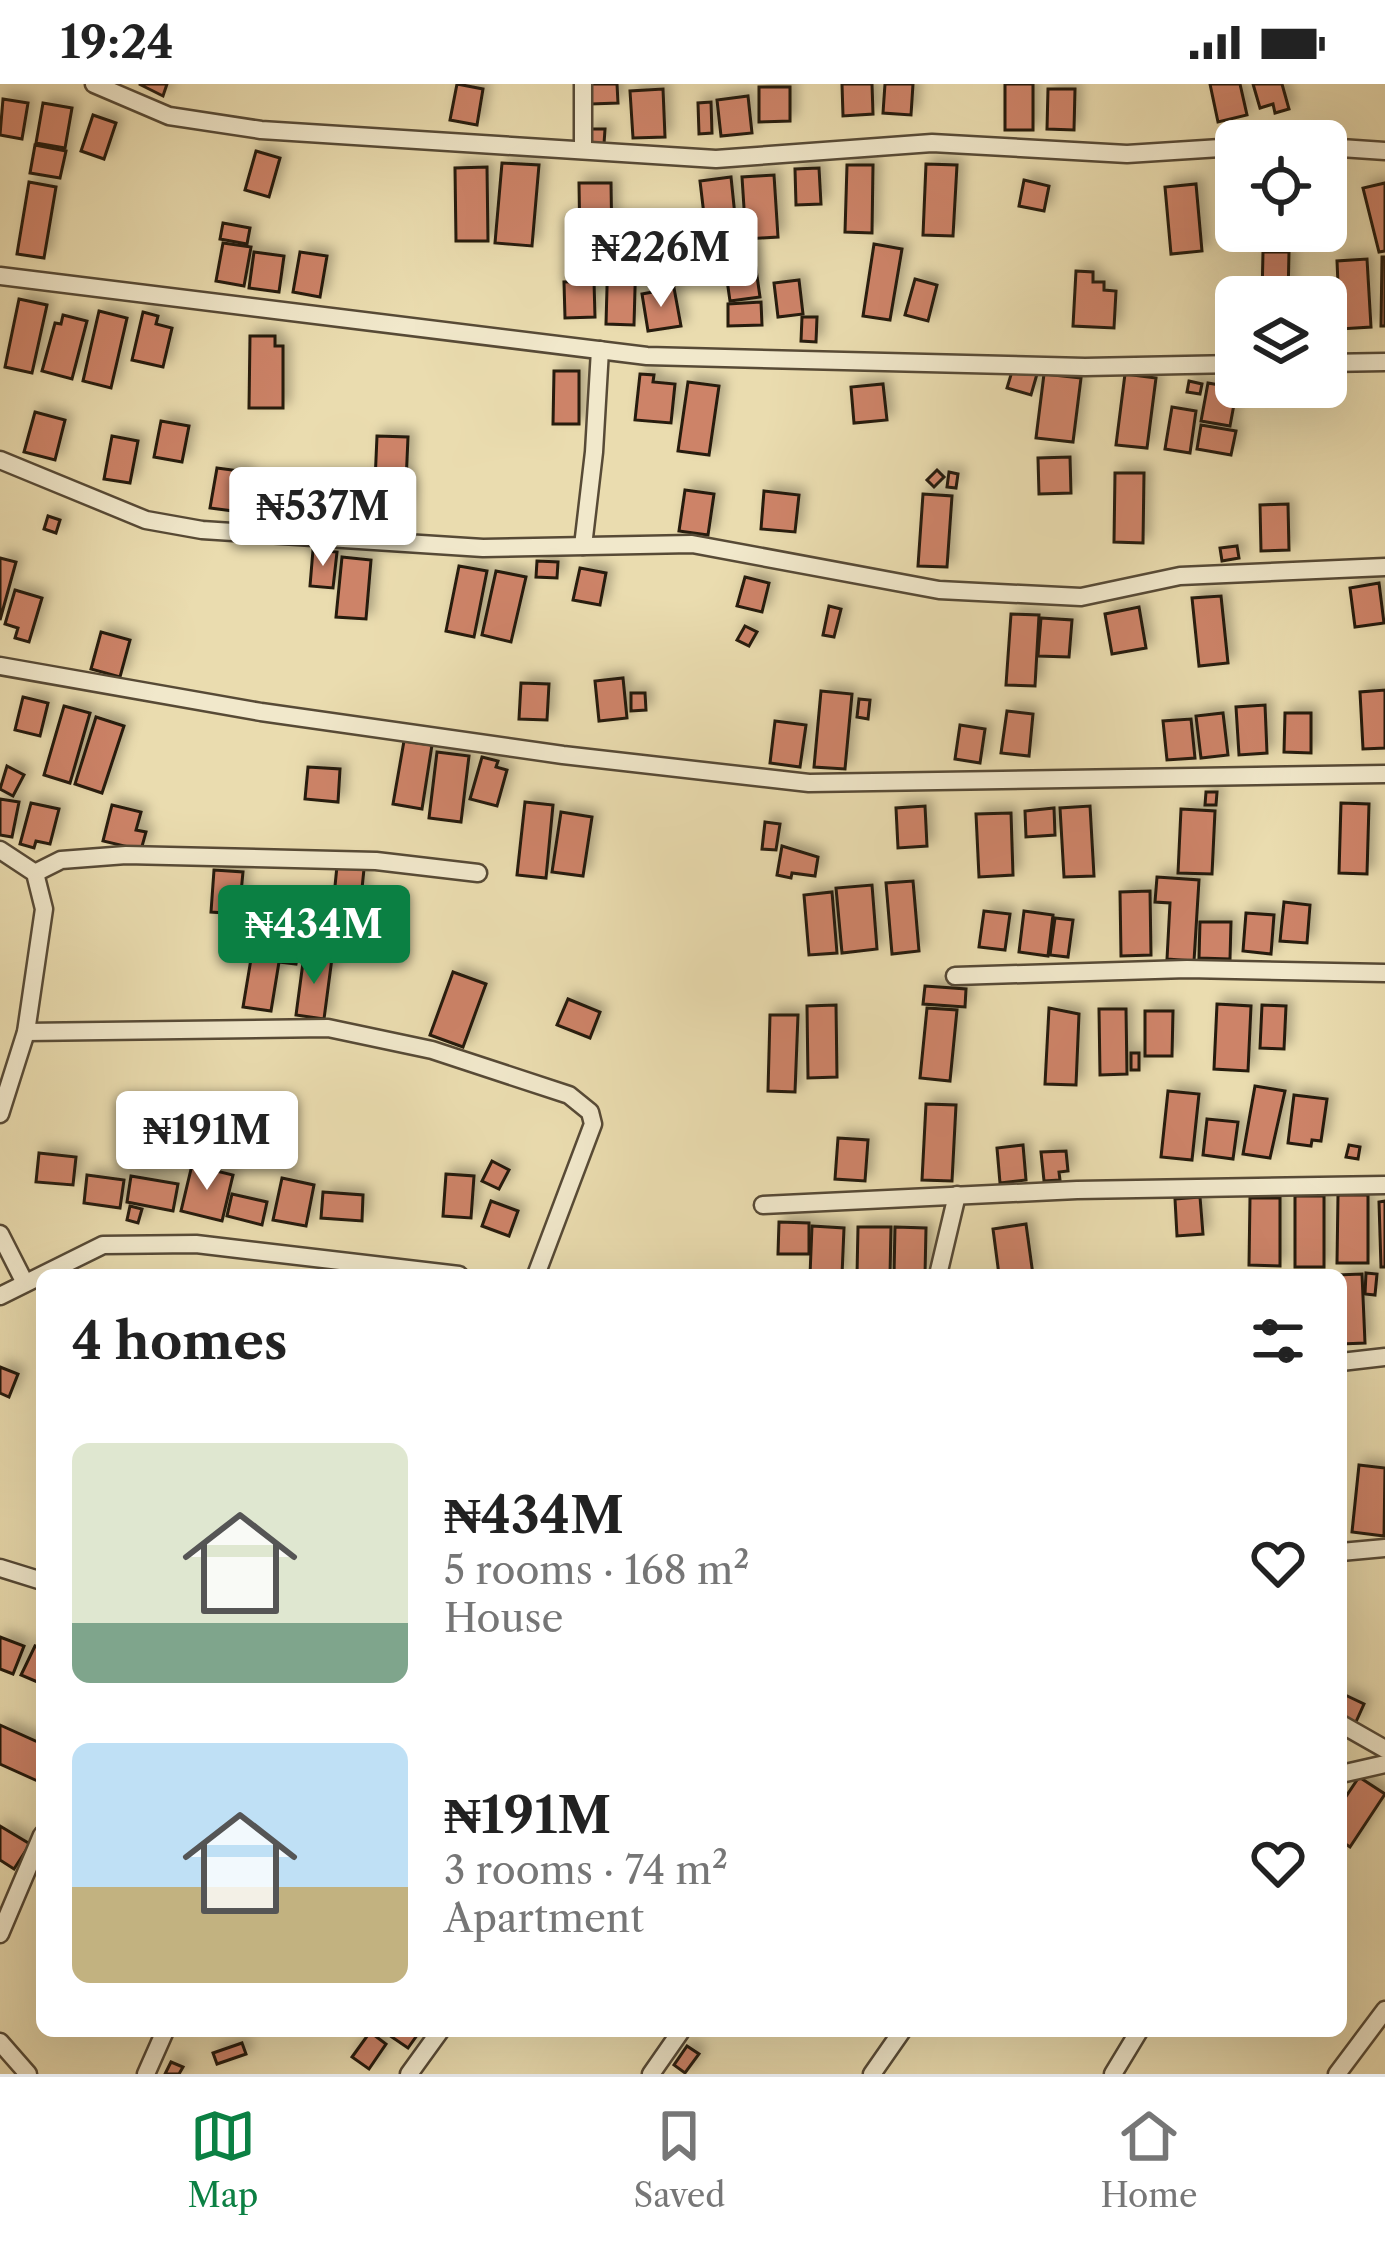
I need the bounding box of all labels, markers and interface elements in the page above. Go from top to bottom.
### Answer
text: 19:24 [60,14,174,70]
map controls [1215,120,1347,408]
button: locate [1215,120,1347,252]
pin: ₦226M [577,208,745,310]
text: ₦226M [592,223,730,271]
button: layers [1215,276,1347,408]
pin: ₦537M [239,467,407,569]
text: ₦537M [256,482,390,530]
pin: ₦434M [230,885,398,987]
text: ₦434M [245,900,383,948]
pin: ₦191M [123,1091,291,1193]
text: ₦191M [143,1106,271,1154]
icon: filters [1245,1308,1311,1374]
text: 4 homes [72,1310,287,1372]
text: ₦434M [444,1484,624,1546]
icon: home [168,1491,312,1635]
icon: heart [1245,1530,1311,1596]
text: 5 rooms · 168 m² [444,1546,749,1594]
text: House [444,1594,563,1642]
text: ₦191M [444,1784,611,1846]
icon: home [168,1791,312,1935]
icon: heart [1245,1830,1311,1896]
text: 3 rooms · 74 m² [444,1846,728,1894]
text: Apartment [444,1894,644,1942]
tab: Map [188,2103,258,2216]
tab: Saved [634,2103,725,2216]
tab: Home [1100,2103,1197,2216]

